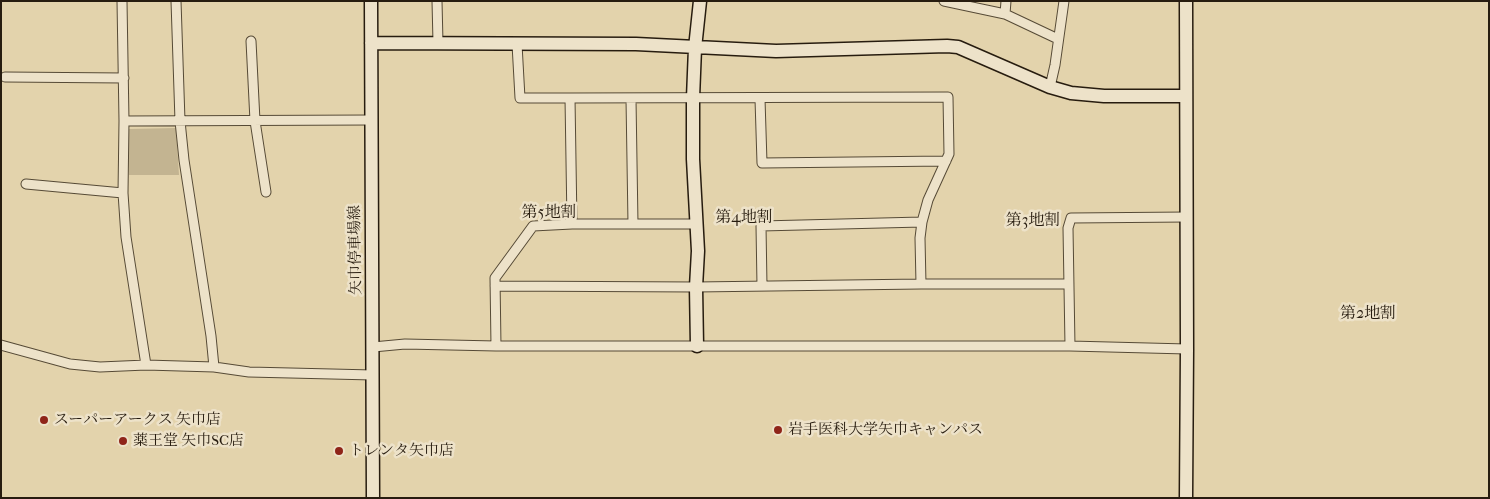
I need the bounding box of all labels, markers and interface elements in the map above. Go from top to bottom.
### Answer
district label: 第5地割 [522,203,576,223]
street label: 矢巾停車場線 [346,205,366,295]
district label: 第4地割 [715,208,773,228]
district label: 第3地割 [1006,211,1060,231]
district label: 第2地割 [1340,304,1396,324]
place label: スーパーアークス 矢巾店 [54,411,221,429]
marker: スーパーアークス 矢巾店 [38,414,50,426]
place label: 岩手医科大学矢巾キャンパス [788,421,983,439]
marker: 岩手医科大学矢巾キャンパス [772,424,784,436]
place label: 薬王堂 矢巾SC店 [133,432,244,450]
marker: 薬王堂 矢巾SC店 [117,435,129,447]
place label: トレンタ矢巾店 [349,442,454,460]
marker: トレンタ矢巾店 [333,445,345,457]

